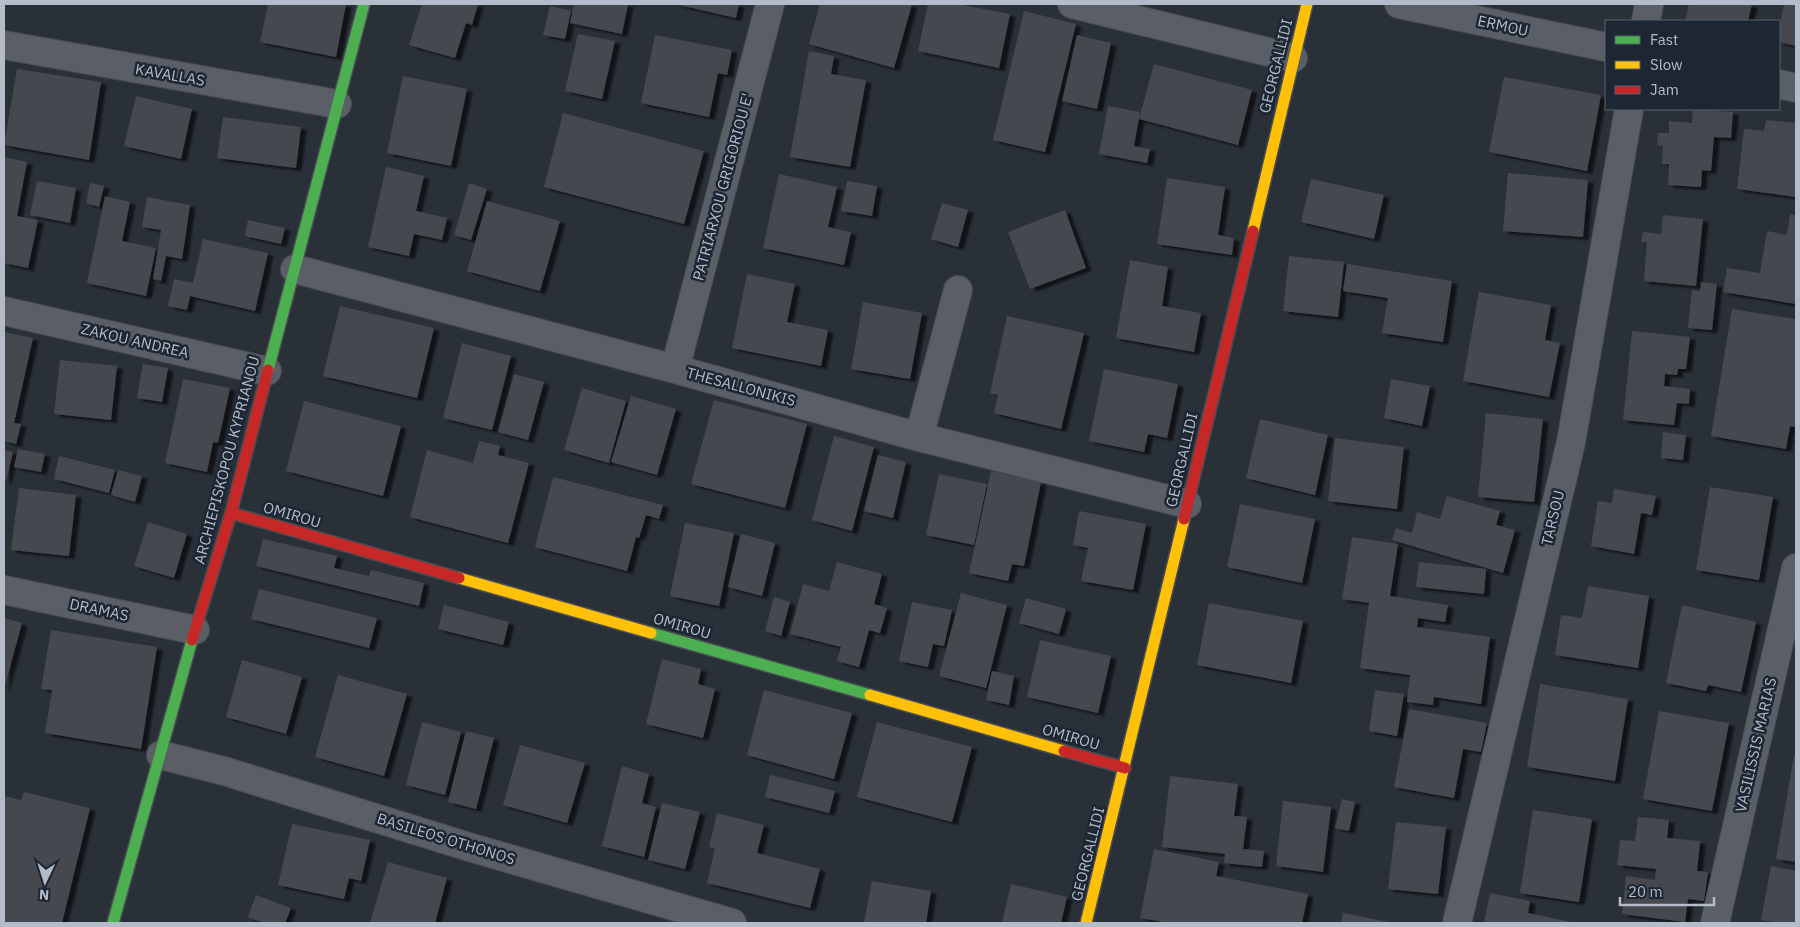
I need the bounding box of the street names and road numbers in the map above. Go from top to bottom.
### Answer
street label: ERMOU [1476,11,1530,40]
street label: GEORGALLIDI [1255,17,1296,115]
street label: KAVALLAS [134,59,206,90]
street label: PATRIARXOU GRIGORIOU E' [688,91,757,283]
street label: ZAKOU ANDREA [79,319,191,362]
street label: ARCHIEPISKOPOU KYPRIANOU [190,354,263,566]
street label: THESALLONIKIS [684,363,798,410]
street label: GEORGALLIDI [1161,411,1202,509]
street label: TARSOU [1537,488,1568,547]
street label: OMIROU [261,497,323,532]
street label: DRAMAS [68,594,130,625]
street label: OMIROU [651,608,713,643]
street label: VASILISSIS MARIAS [1731,676,1780,814]
street label: OMIROU [1040,719,1102,754]
street label: GEORGALLIDI [1067,805,1108,903]
street label: BASILEOS OTHONOS [375,809,517,869]

